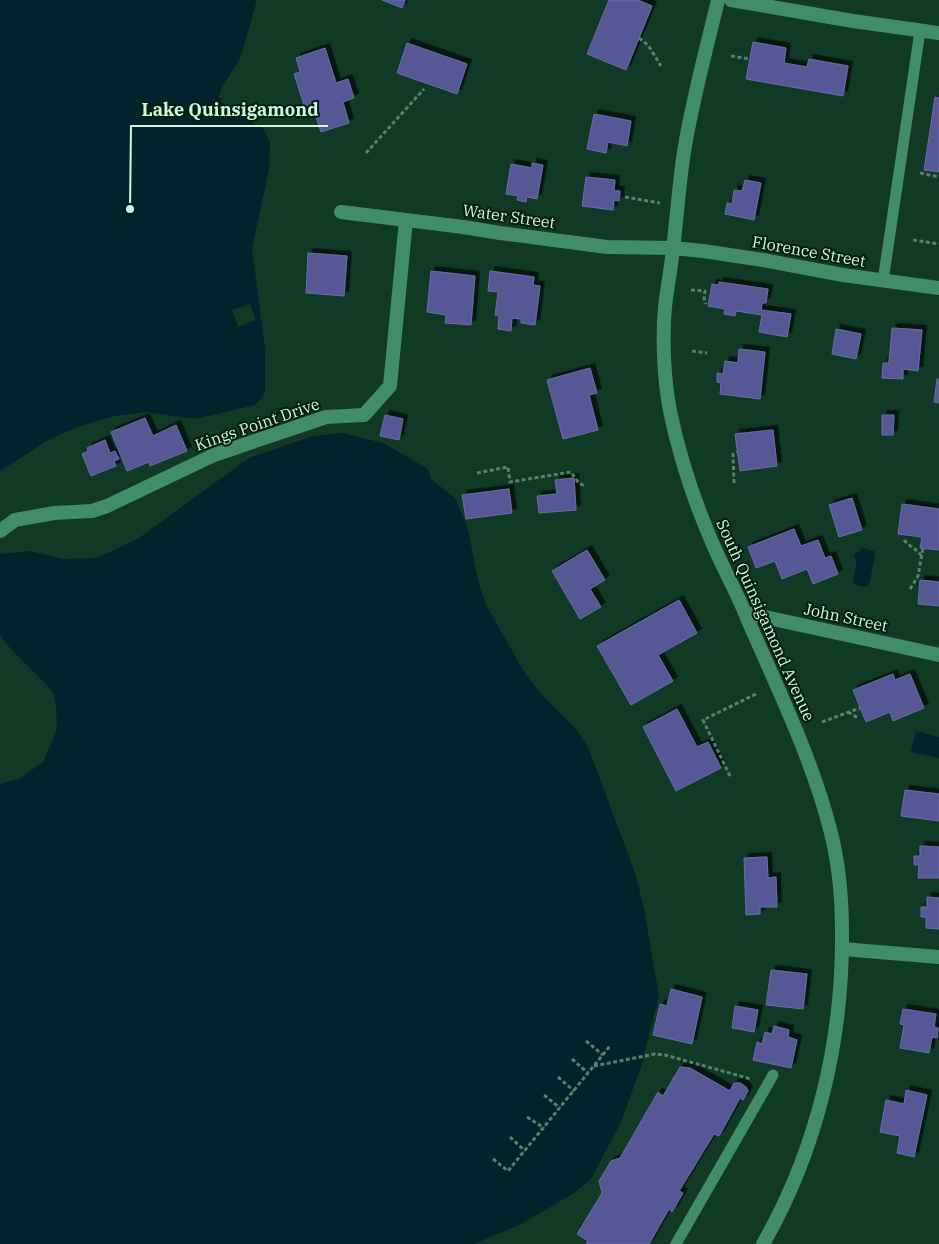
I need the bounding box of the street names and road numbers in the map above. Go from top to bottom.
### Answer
street label: Water Street [462,200,557,232]
street label: Florence Street [751,231,868,271]
street label: Kings Point Drive [192,393,322,455]
street label: South Quinsigamond Avenue [712,516,820,724]
street label: John Street [802,598,890,636]

